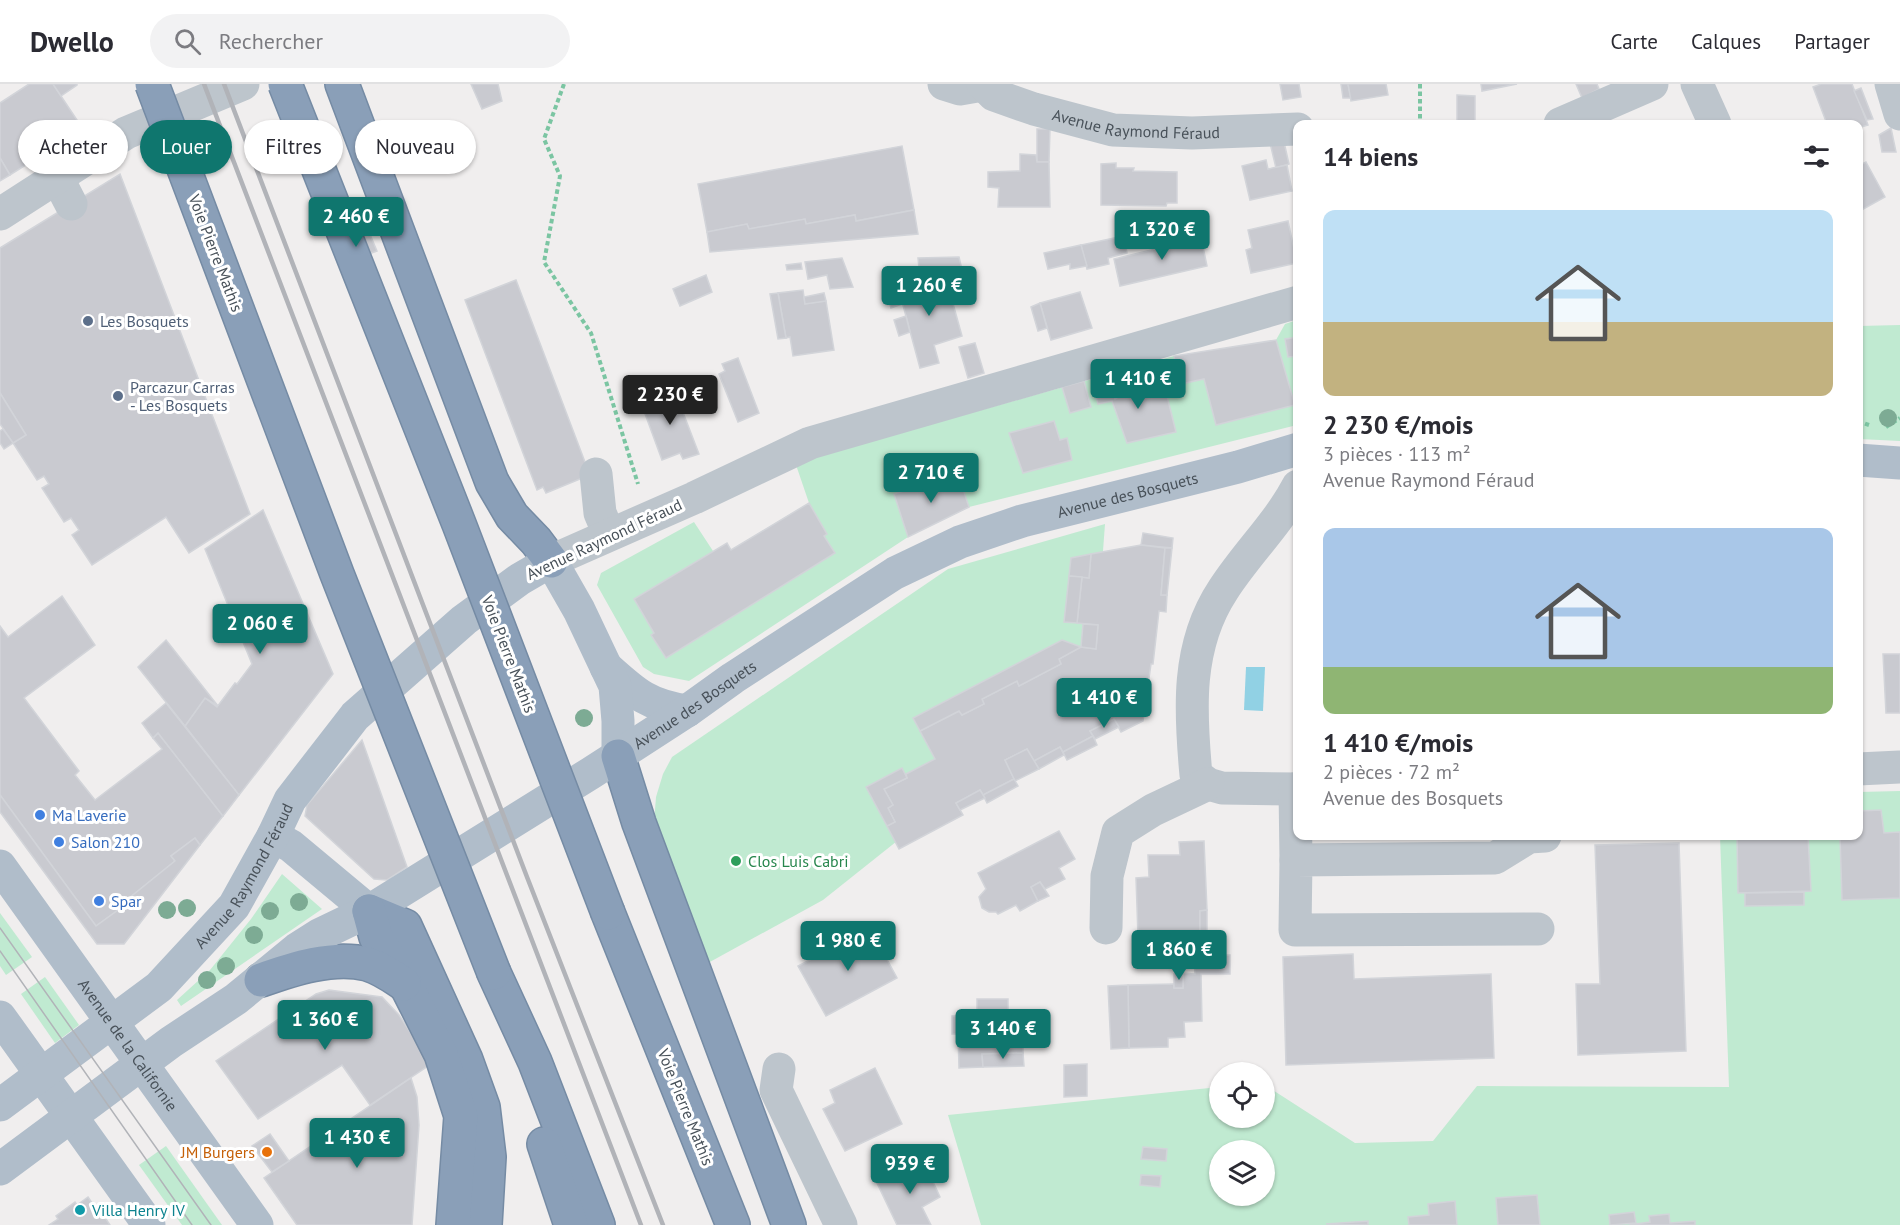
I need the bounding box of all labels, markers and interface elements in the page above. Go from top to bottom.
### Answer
search box [150,14,570,68]
text: Dwello [30,23,114,60]
icon: search [171,25,204,58]
text: Rechercher [219,27,323,55]
text: Carte [1611,28,1658,55]
text: Calques [1691,28,1761,55]
text: Partager [1794,28,1870,55]
street label: Avenue Raymond Féraud [1050,104,1220,143]
chip: Acheter [18,120,128,174]
chip: Louer [140,120,232,174]
chip: Filtres [244,120,343,174]
chip: Nouveau [355,120,476,174]
text: 14 biens [1323,140,1418,173]
icon: filters [1800,140,1833,173]
street label: Voie Pierre Mathis [184,191,248,315]
pin: 2 460 € [301,197,411,248]
text: 2 460 € [323,203,389,229]
pin: 1 320 € [1107,210,1217,261]
text: 1 320 € [1129,216,1195,242]
icon: home [1524,249,1632,357]
pin: 1 260 € [874,266,984,317]
text: 1 260 € [896,272,962,298]
place label: Les Bosquets [100,311,189,331]
marker: Les Bosquets [81,314,95,328]
pin: 1 410 € [1083,359,1193,410]
text: 1 410 € [1105,365,1171,391]
pin: 2 230 € [615,375,725,426]
place label: Parcazur Carras - Les Bosquets [130,377,235,415]
text: 2 230 € [637,381,703,407]
marker: Parcazur Carras - Les Bosquets [111,389,125,403]
text: 2 230 €/mois [1323,408,1473,441]
text: 3 pièces · 113 m² [1323,441,1471,467]
pin: 2 710 € [876,453,986,504]
text: 2 710 € [898,459,964,485]
street label: Avenue des Bosquets [1055,467,1200,522]
text: Avenue Raymond Féraud [1323,467,1535,493]
street label: Avenue Raymond Féraud [523,494,685,584]
icon: home [1524,567,1632,675]
street label: Voie Pierre Mathis [477,592,541,716]
pin: 2 060 € [205,604,315,655]
text: 2 060 € [227,610,293,636]
street label: Avenue des Bosquets [629,656,760,753]
pin: 1 410 € [1049,678,1159,729]
text: 1 410 € [1071,684,1137,710]
text: 1 410 €/mois [1323,726,1473,759]
text: 2 pièces · 72 m² [1323,759,1460,785]
text: Avenue des Bosquets [1323,785,1503,811]
street label: Avenue Raymond Féraud [190,800,297,952]
place label: Ma Laverie [52,805,126,825]
marker: Ma Laverie [33,808,47,822]
place label: Salon 210 [71,832,140,852]
marker: Salon 210 [52,835,66,849]
place label: Clos Luis Cabri [748,851,848,871]
marker: Clos Luis Cabri [729,854,743,868]
place label: Spar [111,891,142,911]
marker: Spar [92,894,106,908]
pin: 1 980 € [793,921,903,972]
text: 1 980 € [815,927,881,953]
pin: 1 860 € [1124,930,1234,981]
text: 1 860 € [1146,936,1212,962]
street label: Avenue de la Californie [74,975,182,1115]
pin: 1 360 € [270,1000,380,1051]
text: 1 360 € [292,1006,358,1032]
pin: 3 140 € [948,1009,1058,1060]
text: 3 140 € [970,1015,1036,1041]
street label: Voie Pierre Mathis [653,1045,719,1168]
map controls [1209,1062,1275,1206]
button: locate [1209,1062,1275,1128]
pin: 1 430 € [302,1118,412,1169]
text: 1 430 € [324,1124,390,1150]
button: layers [1209,1140,1275,1206]
place label: JM Burgers [180,1142,255,1162]
pin: 939 € [868,1144,952,1195]
marker: JM Burgers [260,1145,274,1159]
text: 939 € [885,1150,935,1176]
place label: Villa Henry IV [91,1200,186,1220]
marker: Villa Henry IV [73,1203,87,1217]

